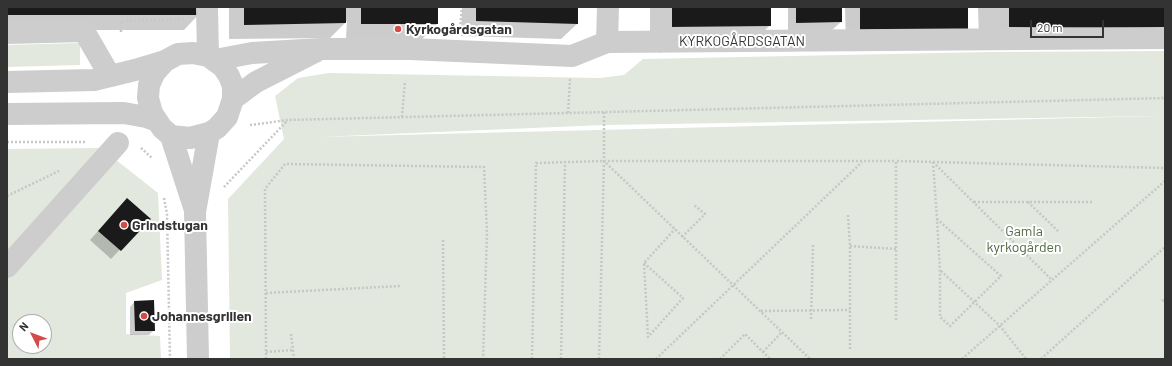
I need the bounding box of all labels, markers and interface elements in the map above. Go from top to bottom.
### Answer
scale bar [1032,12,1106,38]
text: 20 m [1037,20,1063,34]
place label: Kyrkogårdsgatan [406,21,512,37]
marker: Kyrkogårdsgatan [393,24,403,34]
street label: KYRKOGÅRDSGATAN [679,33,805,49]
place label: Grindstugan [132,217,208,233]
marker: Grindstugan [119,220,129,230]
park label: Gamla kyrkogården [986,223,1062,256]
place label: Johannesgrillen [152,308,252,324]
marker: Johannesgrillen [139,311,149,321]
north arrow [12,314,52,354]
text: N [16,319,31,333]

